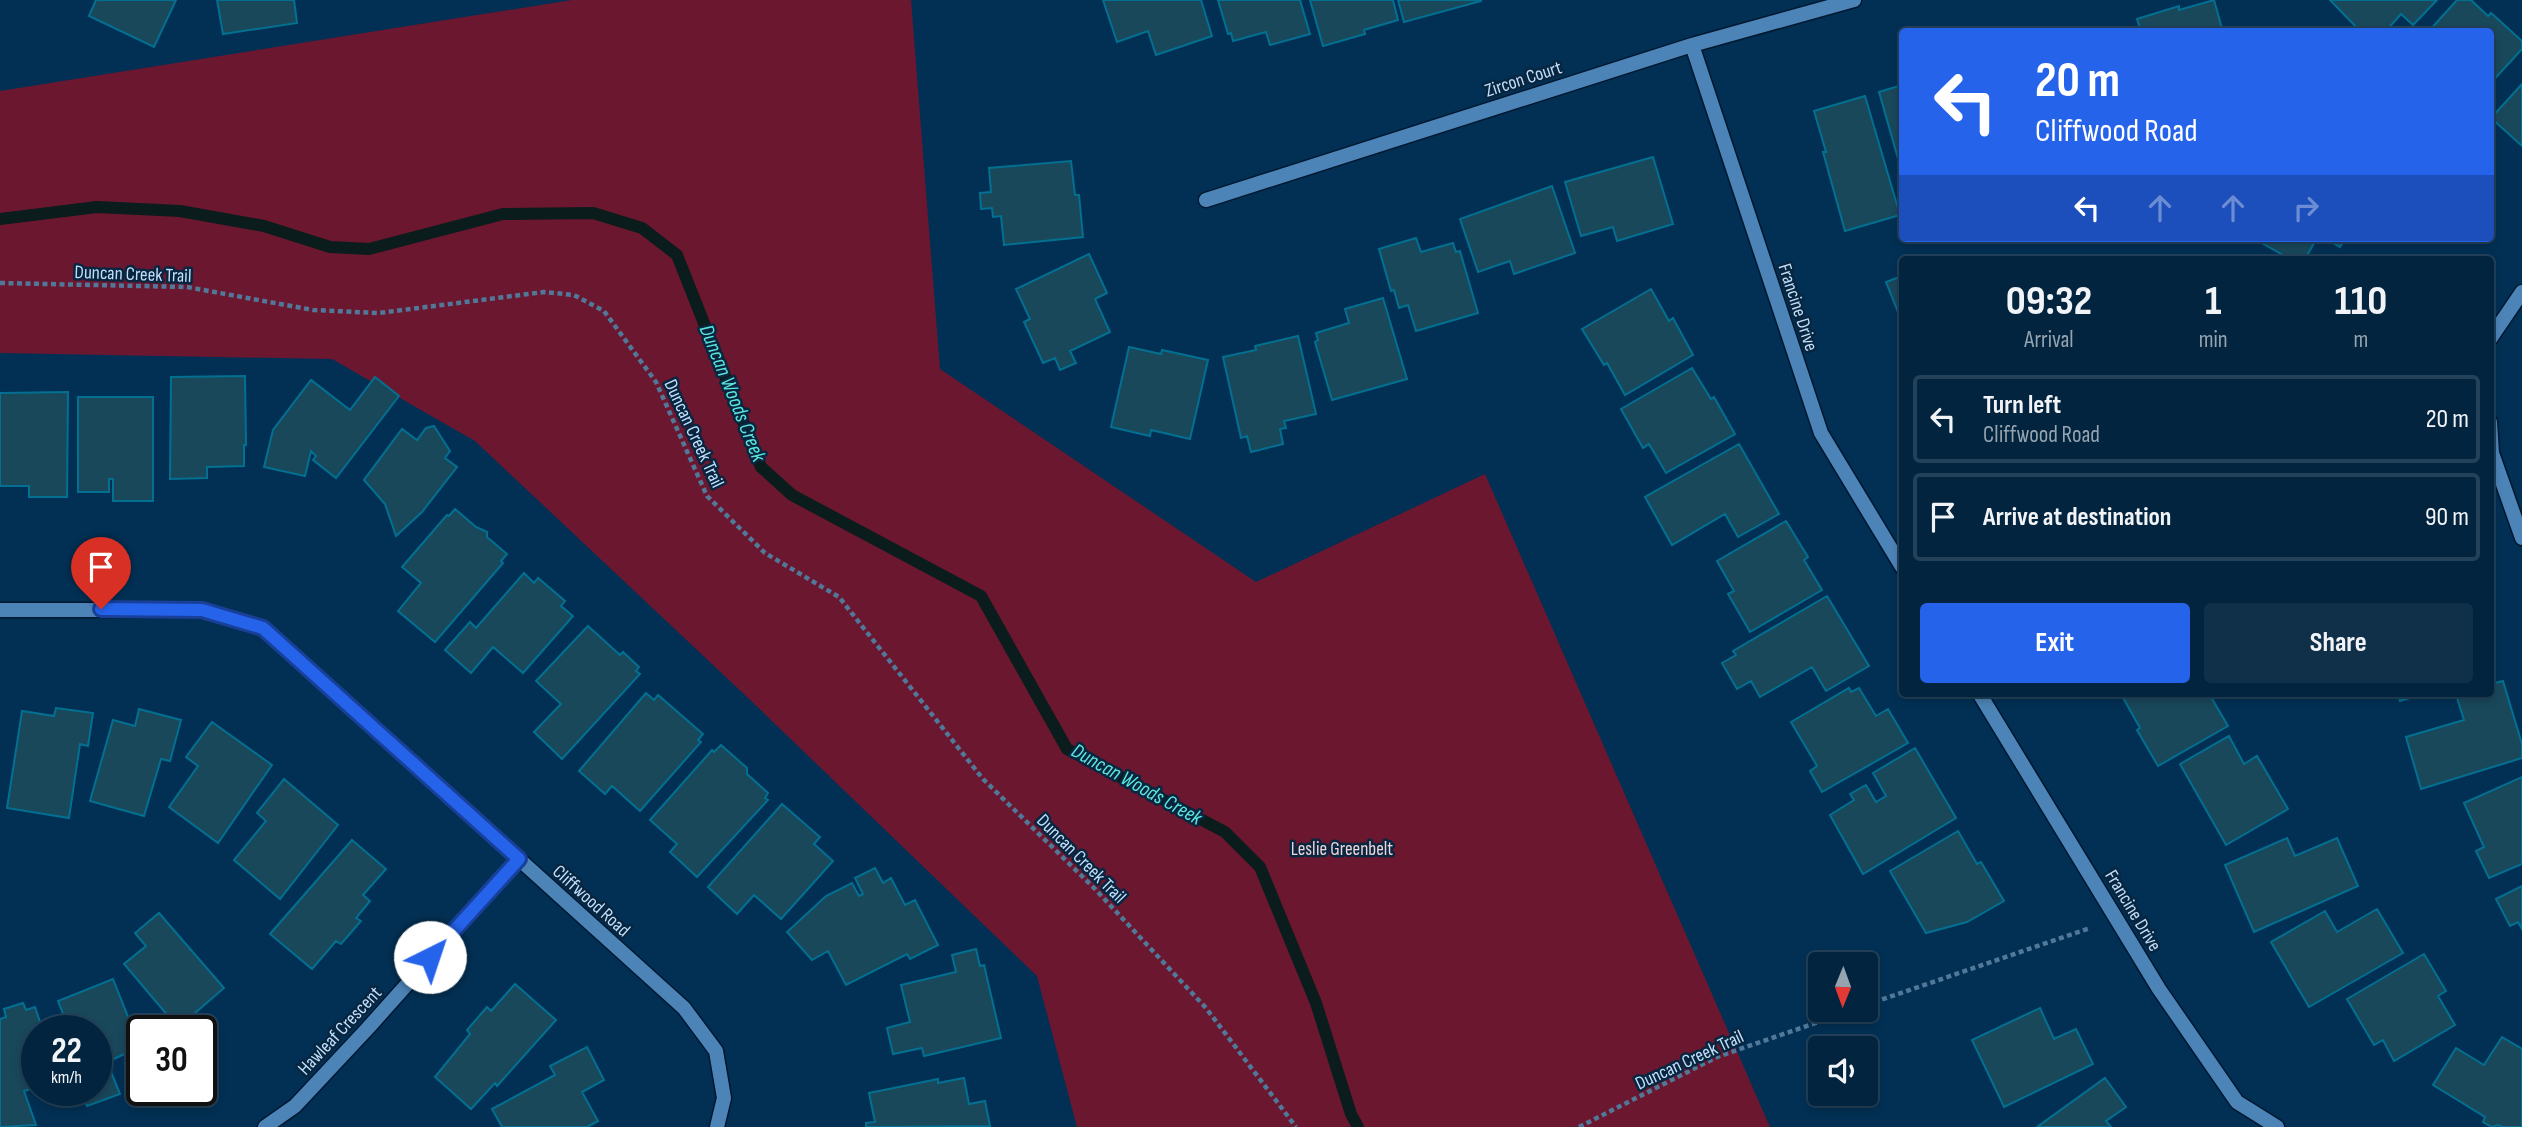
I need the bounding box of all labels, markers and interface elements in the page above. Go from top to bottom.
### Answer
text: 20 m [2035,52,2120,111]
street label: Zircon Court [1482,56,1565,103]
icon: left [1920,56,2011,147]
text: Cliffwood Road [2035,112,2198,151]
icon: left [2068,189,2106,227]
icon: ahead [2141,189,2179,227]
icon: ahead [2214,189,2252,227]
icon: right [2287,189,2325,227]
street label: Duncan Creek Trail [74,261,192,288]
street label: Francine Drive [1773,261,1823,354]
text: 09:32 [2006,276,2092,327]
text: 1 [2205,276,2222,327]
text: 110 [2334,276,2387,327]
water label: Duncan Woods Creek [694,321,772,466]
text: Arrival [2024,326,2074,354]
text: min [2199,326,2228,354]
text: m [2353,326,2368,354]
street label: Duncan Creek Trail [659,376,729,491]
text: Turn left [1983,390,2061,421]
icon: left [1924,400,1962,438]
text: 20 m [2426,404,2469,435]
text: Cliffwood Road [1983,421,2100,449]
icon: arrive [1924,498,1962,536]
text: Arrive at destination [1983,502,2171,533]
text: 90 m [2425,502,2469,533]
pin [71,537,131,609]
icon: arrive [82,548,120,586]
button: Exit [1920,603,2190,683]
button: Share [2204,603,2473,683]
water label: Duncan Woods Creek [1067,738,1207,831]
street label: Duncan Creek Trail [1031,810,1130,909]
park label: Leslie Greenbelt [1291,838,1393,861]
street label: Cliffwood Road [547,860,635,942]
street label: Francine Drive [2099,866,2166,956]
position arrow [393,920,467,994]
north arrow [1808,952,1878,1022]
map controls [1808,952,1878,1106]
street label: Hawleaf Crescent [293,982,387,1080]
speed limit sign: 30 [126,1015,217,1106]
street label: Duncan Creek Trail [1632,1025,1747,1095]
text: 22 [51,1030,82,1073]
button: sound [1808,1036,1878,1106]
text: km/h [51,1067,82,1088]

